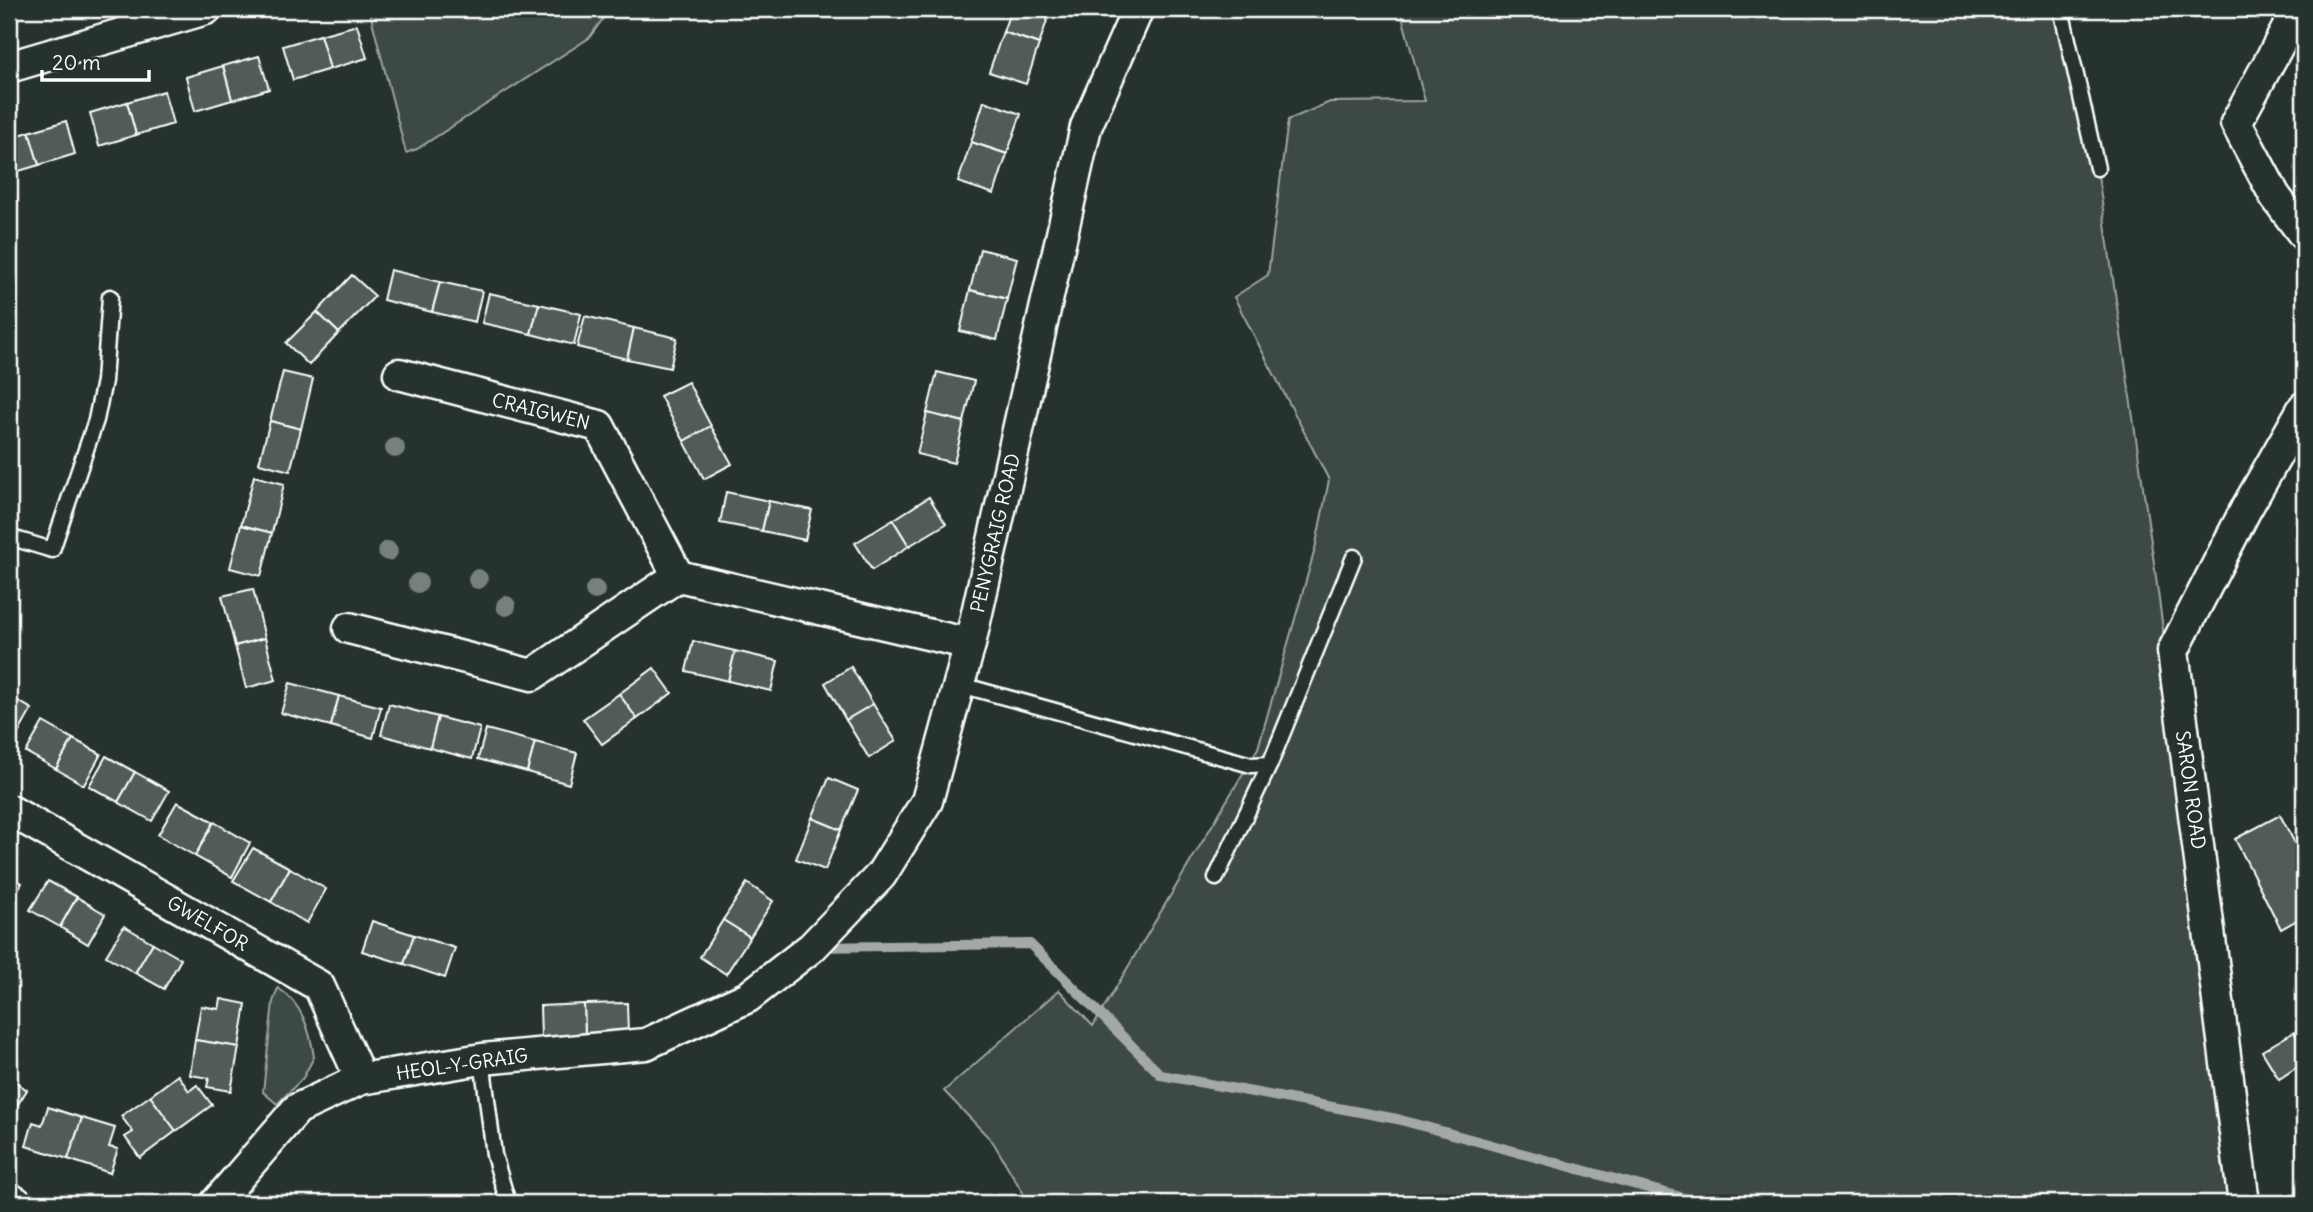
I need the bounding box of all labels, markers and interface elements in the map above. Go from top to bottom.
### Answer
scale bar [42,38,149,82]
text: 20 m [52,49,101,76]
street label: CRAIGWEN [490,387,592,435]
street label: PENYGRAIG ROAD [965,451,1025,615]
street label: SARON ROAD [2171,729,2211,851]
street label: GWELFOR [163,890,253,956]
street label: HEOL-Y-GRAIG [395,1043,529,1085]

